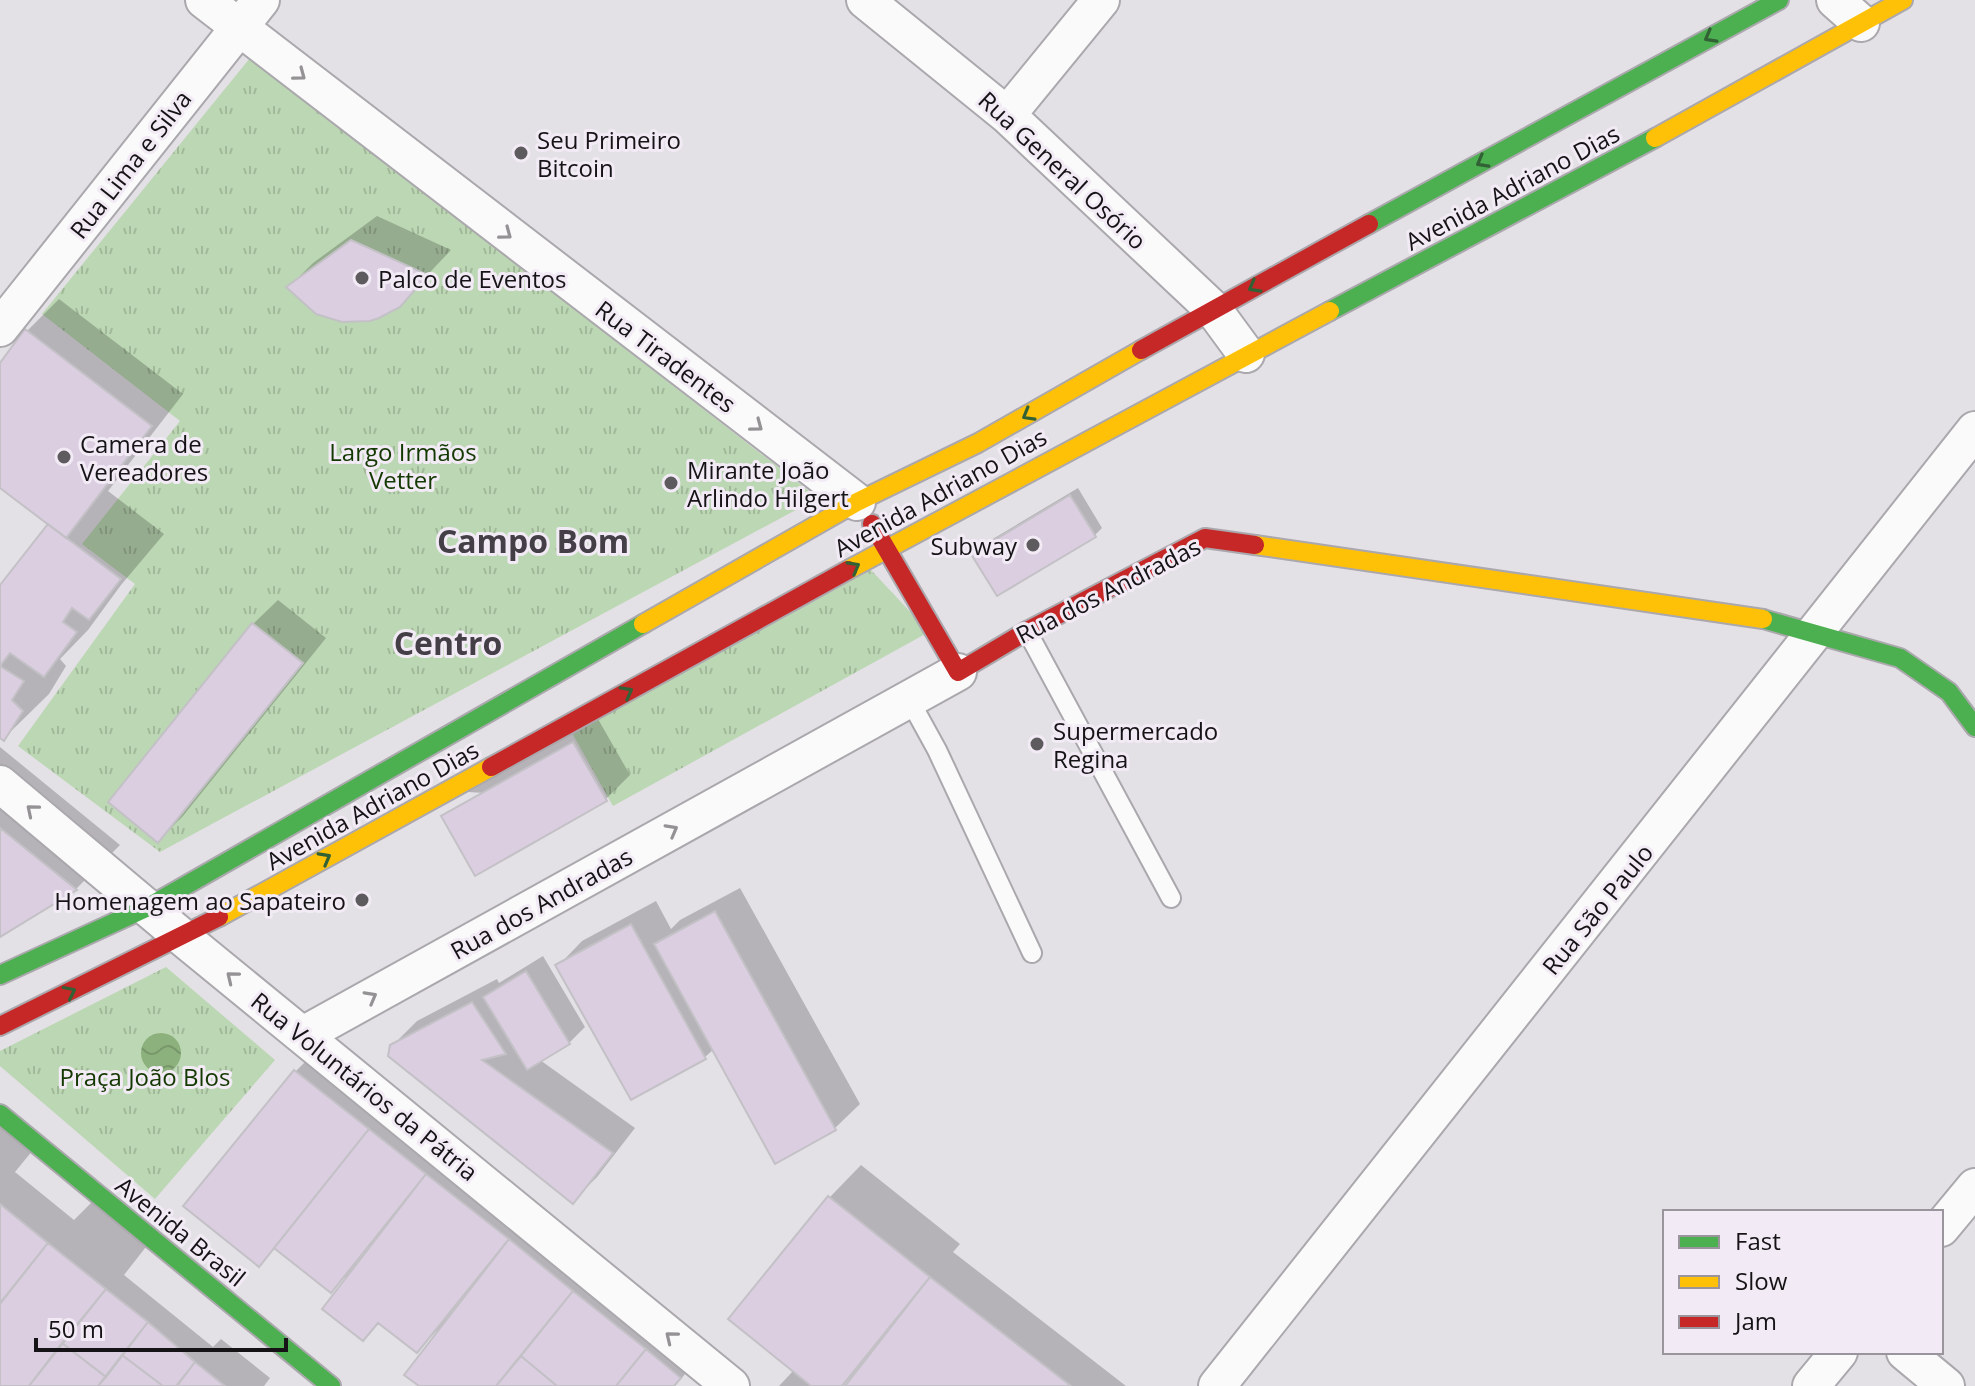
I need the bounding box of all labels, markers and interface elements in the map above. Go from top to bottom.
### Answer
one-way arrow [1704,28,1719,43]
one-way arrow [291,66,306,80]
street label: Rua Lima e Silva [62,83,198,245]
street label: Rua General Osório [972,83,1154,257]
street label: Avenida Adriano Dias [1399,116,1625,258]
place label: Seu Primeiro Bitcoin [537,123,681,184]
marker: Seu Primeiro Bitcoin [512,144,530,162]
one-way arrow [1476,152,1491,168]
one-way arrow [497,224,512,238]
place label: Palco de Eventos [378,262,566,295]
marker: Palco de Eventos [353,269,371,287]
one-way arrow [1248,277,1262,292]
street label: Rua Tiradentes [589,292,743,420]
one-way arrow [1022,405,1037,421]
one-way arrow [748,416,763,430]
street label: Avenida Adriano Dias [828,420,1052,564]
place label: Camera de Vereadores [80,427,208,488]
park label: Largo Irmãos Vetter [329,435,477,496]
marker: Camera de Vereadores [55,448,73,466]
place label: Mirante João Arlindo Hilgert [687,453,849,514]
marker: Mirante João Arlindo Hilgert [662,474,680,492]
district label: Campo Bom [437,519,629,562]
place label: Subway [930,529,1018,562]
street label: Rua dos Andradas [1010,529,1206,651]
marker: Subway [1024,536,1042,554]
one-way arrow [846,561,860,576]
district label: Centro [394,621,502,664]
one-way arrow [618,687,633,702]
place label: Supermercado Regina [1053,714,1218,775]
street label: Avenida Adriano Dias [260,733,484,877]
marker: Supermercado Regina [1028,735,1046,753]
one-way arrow [27,805,41,820]
one-way arrow [663,824,678,840]
street label: Rua São Paulo [1534,837,1660,981]
street label: Rua dos Andradas [444,839,638,967]
one-way arrow [317,853,332,868]
place label: Homenagem ao Sapateiro [54,884,346,917]
marker: Homenagem ao Sapateiro [353,891,371,909]
one-way arrow [226,972,241,987]
street label: Rua Voluntários da Pátria [245,984,485,1188]
one-way arrow [62,986,77,1001]
one-way arrow [363,991,377,1007]
park label: Praça João Blos [60,1060,230,1093]
street label: Avenida Brasil [109,1169,253,1293]
legend [1663,1210,1943,1354]
text: Fast [1735,1224,1781,1257]
text: Slow [1735,1264,1788,1297]
scale bar [36,1302,286,1352]
text: Jam [1733,1304,1777,1337]
text: 50 m [48,1312,104,1345]
one-way arrow [665,1332,680,1346]

